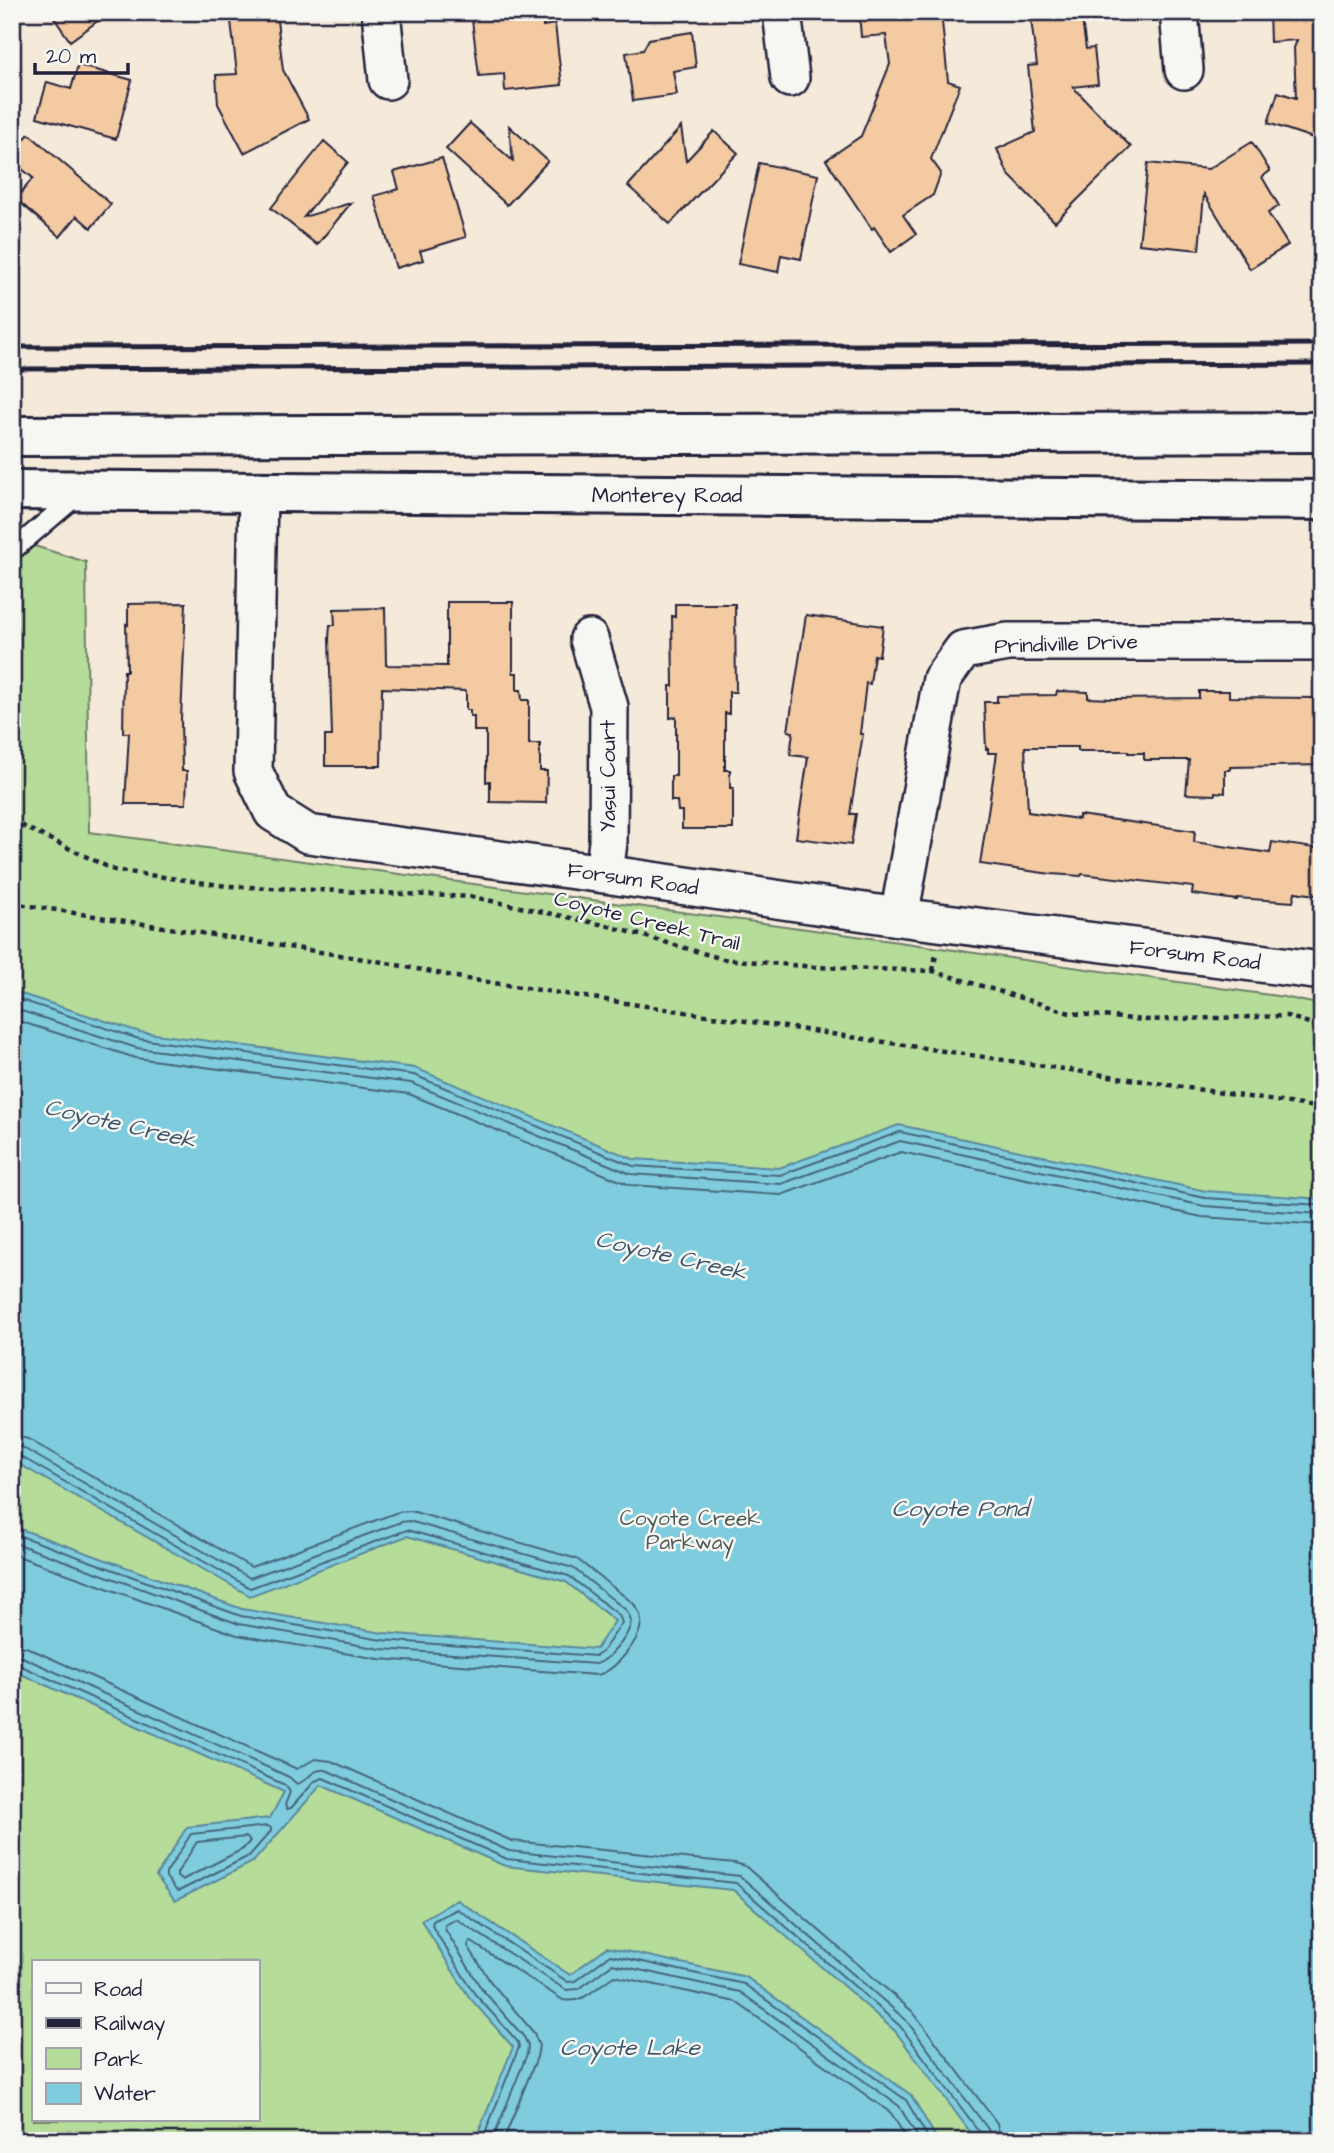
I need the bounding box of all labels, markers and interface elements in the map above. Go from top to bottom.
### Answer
scale bar [35,32,128,76]
text: 20 m [46,42,97,71]
street label: Monterey Road [592,481,743,512]
street label: Prindiville Drive [994,627,1138,661]
street label: Yasui Court [594,719,623,832]
street label: Forsum Road [566,855,701,903]
street label: Coyote Creek Trail [551,884,743,960]
street label: Forsum Road [1128,933,1263,977]
water label: Coyote Creek [41,1091,199,1158]
water label: Coyote Creek [592,1223,750,1290]
water label: Coyote Pond [892,1493,1033,1526]
park label: Coyote Creek Parkway [620,1504,760,1559]
legend [32,1960,259,2122]
text: Road [94,1975,142,2004]
text: Railway [94,2009,166,2040]
water label: Coyote Lake [560,2032,702,2065]
text: Park [94,2045,143,2074]
text: Water [94,2079,156,2108]

